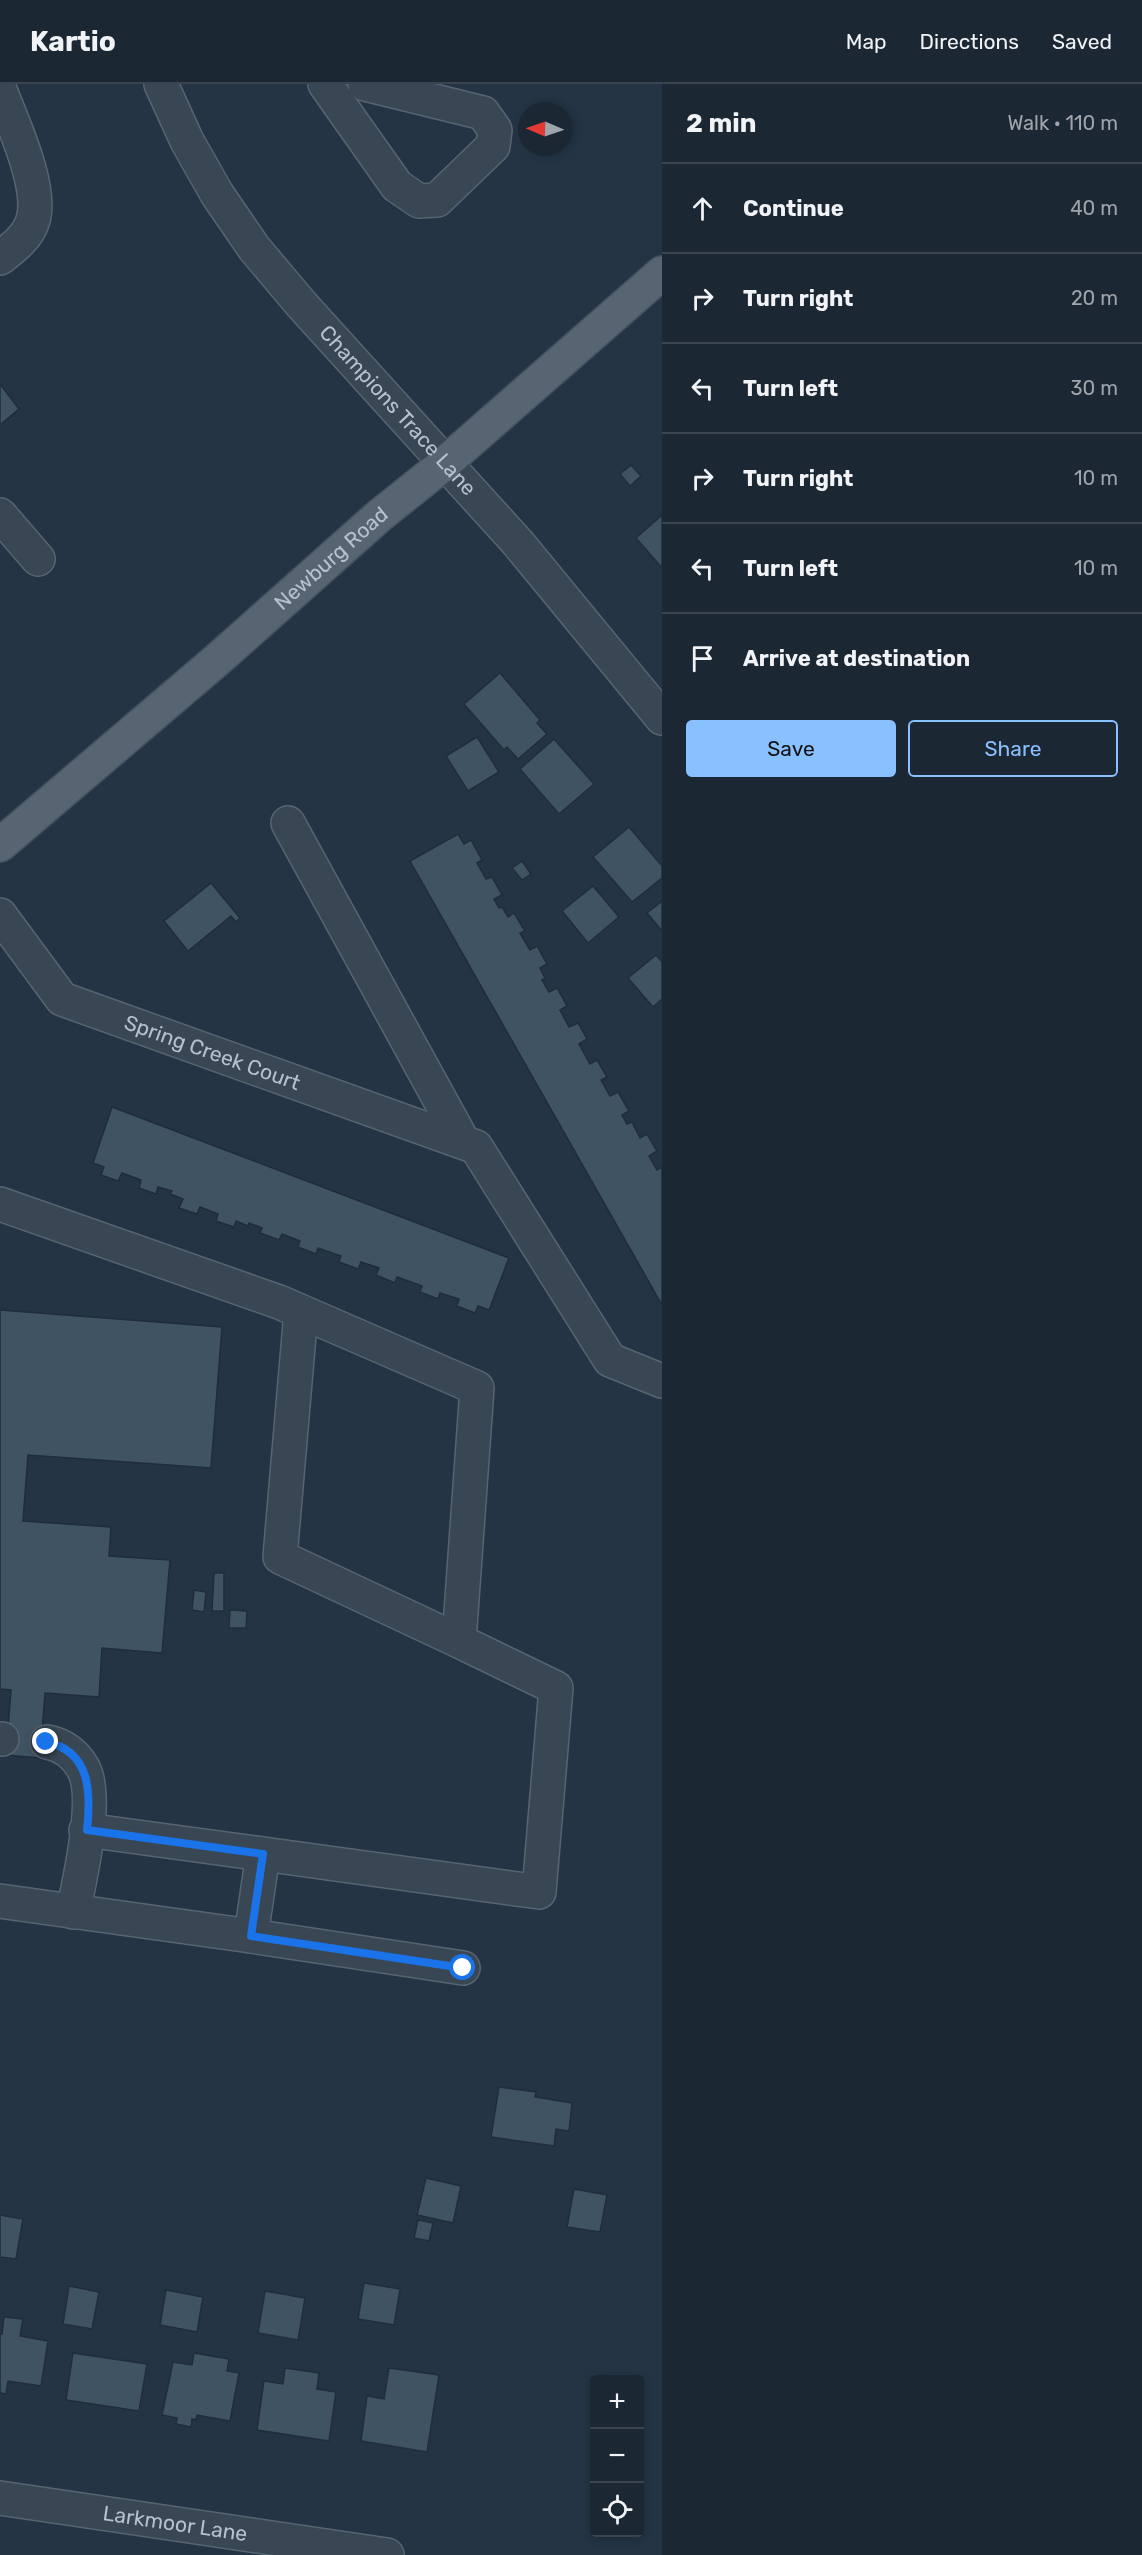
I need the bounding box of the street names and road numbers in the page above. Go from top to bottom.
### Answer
street label: Champions Trace Lane [315,320,482,500]
street label: Newburg Road [269,501,393,615]
street label: Spring Creek Court [121,1009,304,1095]
street label: Larkmoor Lane [101,2500,249,2546]

